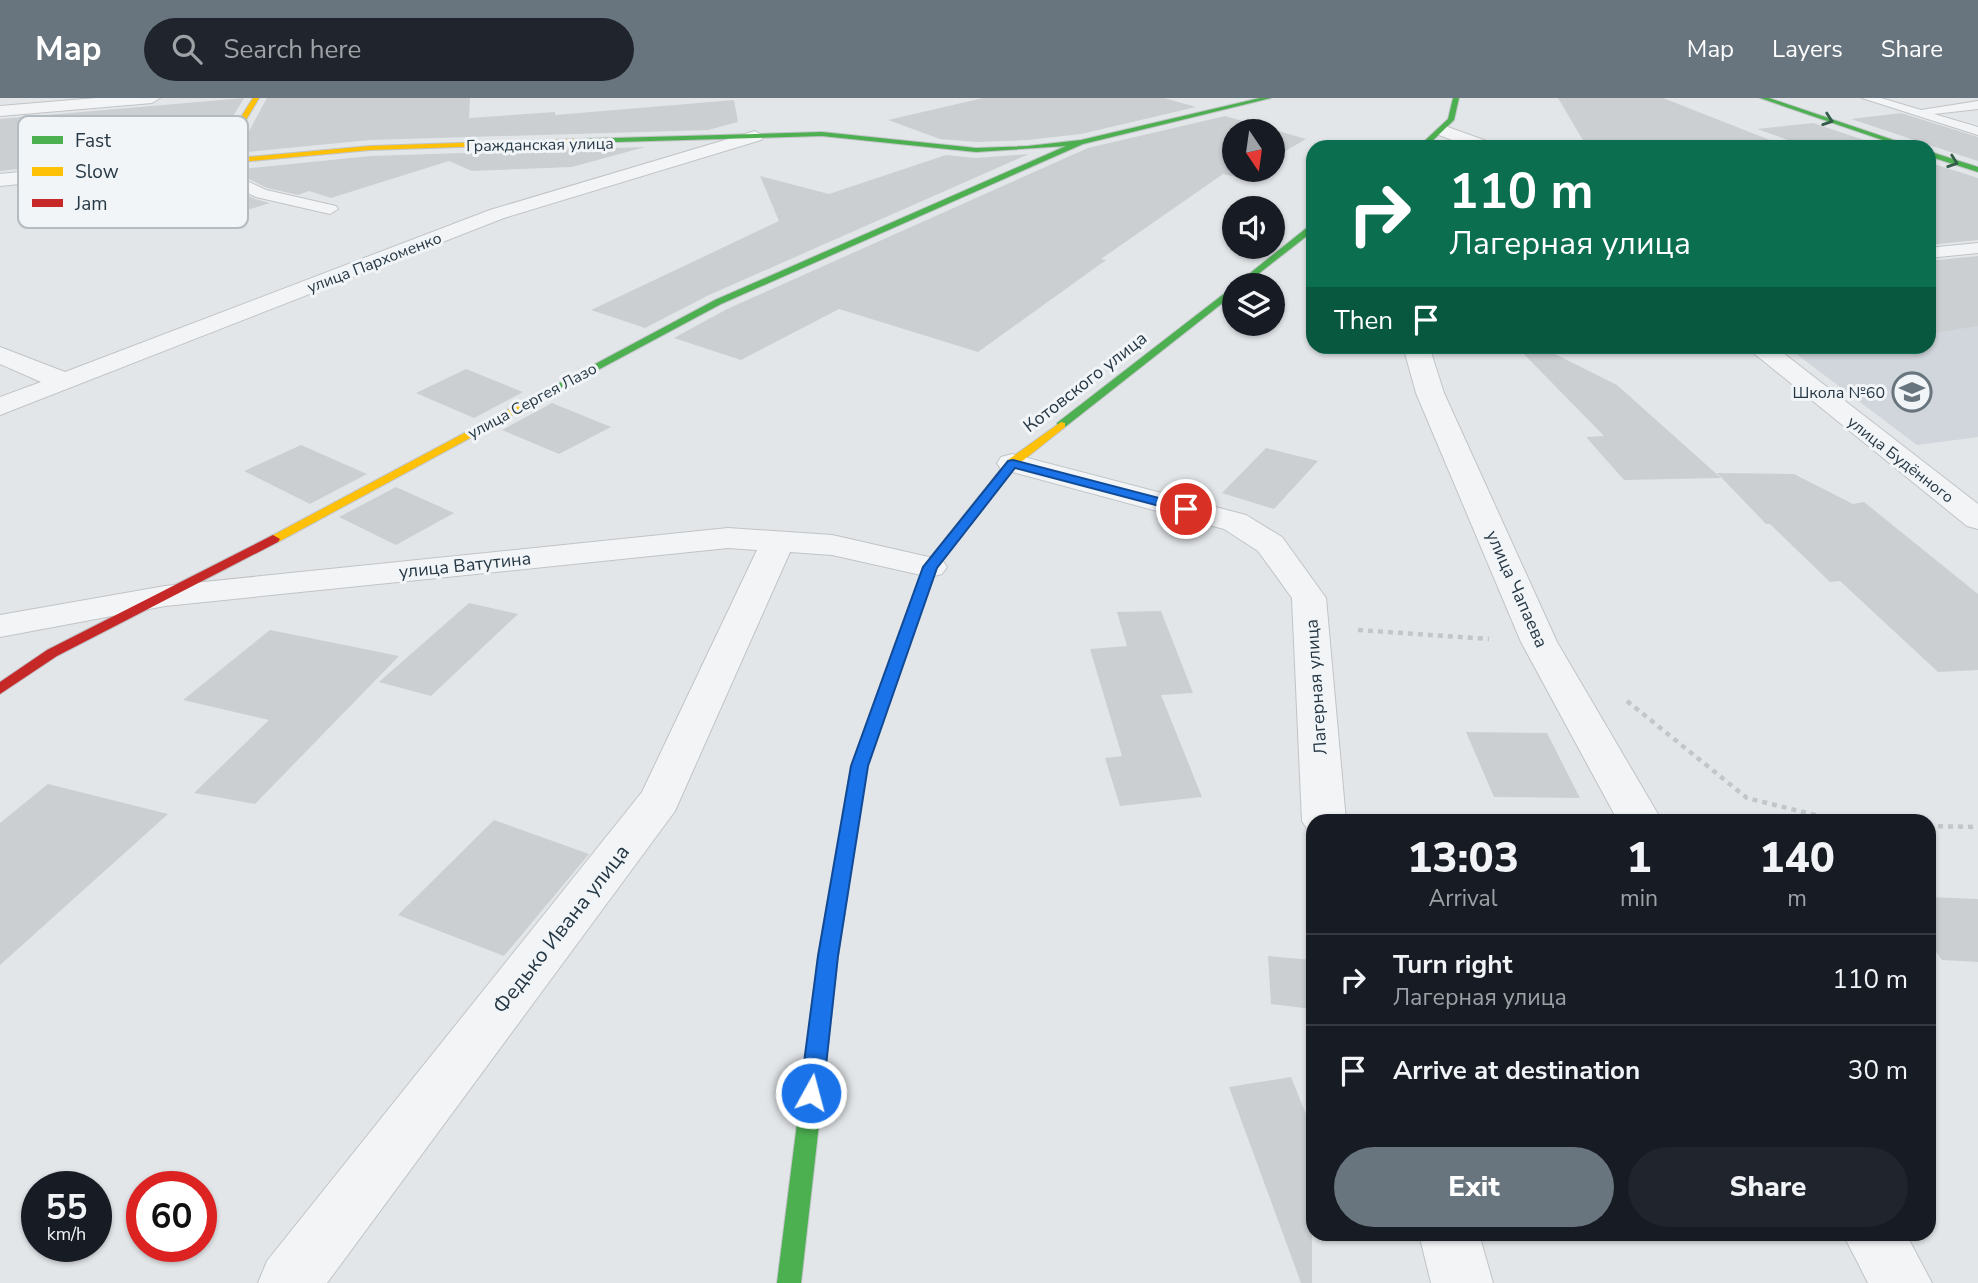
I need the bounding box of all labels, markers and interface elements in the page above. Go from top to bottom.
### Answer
search box [144,18,634,81]
text: Map [35,27,102,72]
icon: search [168,30,206,68]
text: Search here [224,32,361,67]
text: Map [1687,33,1734,65]
text: Layers [1772,33,1843,65]
text: Share [1881,33,1943,65]
one-way arrow [1821,112,1834,126]
legend [18,116,248,228]
north arrow [1222,119,1284,182]
map controls [1222,119,1285,336]
text: Fast [75,128,111,154]
street label: Гражданская улица [466,133,614,157]
one-way arrow [1947,154,1959,168]
text: 110 m [1449,158,1593,225]
text: Slow [75,159,119,185]
icon: right [1334,168,1425,259]
text: Jam [74,191,108,217]
button: sound [1222,196,1285,259]
text: Лагерная улица [1449,222,1691,265]
street label: улица Пархоменко [304,227,445,299]
button: layers [1222,273,1285,336]
icon: arrive [1407,301,1445,339]
text: Then [1334,303,1393,338]
street label: Котовского улица [1018,326,1152,438]
street label: улица Сергея Лазо [464,358,601,444]
school or university icon: Школа №60 [1891,371,1933,413]
place label: Школа №60 [1792,382,1885,404]
street label: улица Будённого [1843,411,1958,508]
pin [1156,479,1216,539]
icon: arrive [1167,490,1205,528]
street label: улица Чапаева [1480,526,1554,652]
street label: улица Ватутина [398,546,532,584]
street label: Лагерная улица [1299,618,1333,756]
text: 13:03 [1407,830,1519,887]
text: 1 [1626,830,1652,887]
text: 140 [1759,830,1835,887]
street label: Федько Ивана улица [486,839,636,1019]
text: Arrival [1428,883,1498,914]
text: min [1620,883,1658,914]
text: m [1787,883,1807,914]
text: Turn right [1393,947,1512,982]
icon: right [1334,961,1372,999]
text: 110 m [1832,962,1908,997]
text: Лагерная улица [1393,982,1567,1013]
icon: arrive [1334,1052,1372,1090]
text: Arrive at destination [1393,1053,1640,1088]
text: 30 m [1848,1053,1908,1088]
position arrow [774,1056,848,1130]
button: Exit [1334,1147,1614,1227]
button: Share [1628,1147,1908,1227]
speed limit sign: 60 [126,1171,217,1262]
text: 55 [45,1184,88,1231]
text: km/h [47,1222,86,1246]

